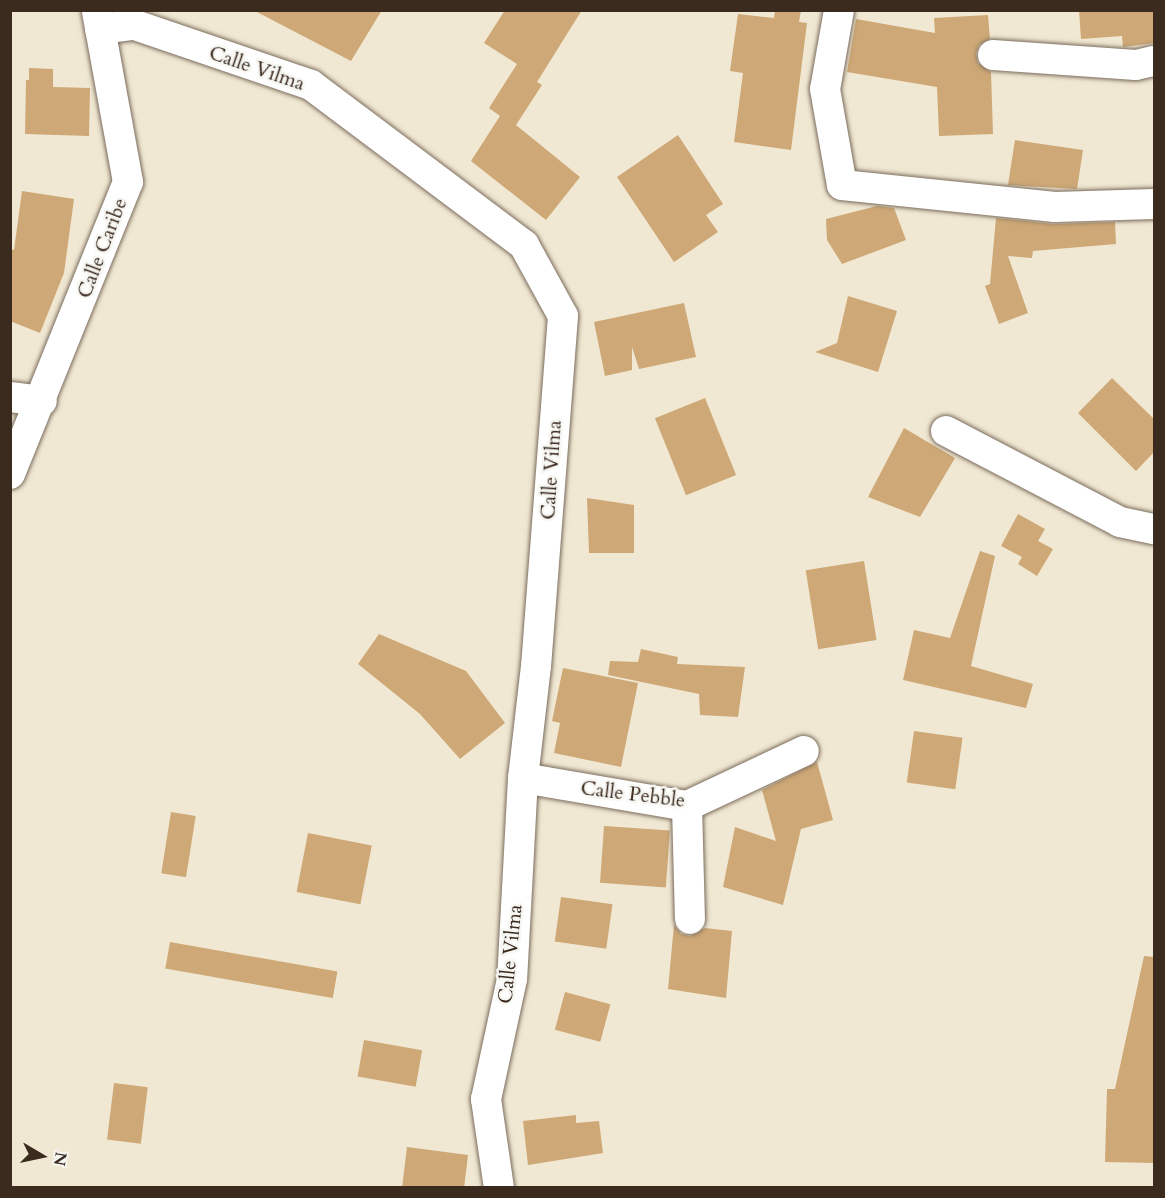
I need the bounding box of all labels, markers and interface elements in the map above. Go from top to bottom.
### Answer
street label: Calle Vilma [206,40,308,96]
street label: Calle Caribe [72,195,132,301]
street label: Calle Vilma [536,420,566,520]
street label: Calle Pebble [579,776,687,812]
street label: Calle Vilma [493,903,527,1005]
north arrow [12,1126,72,1186]
text: N [48,1150,72,1167]

